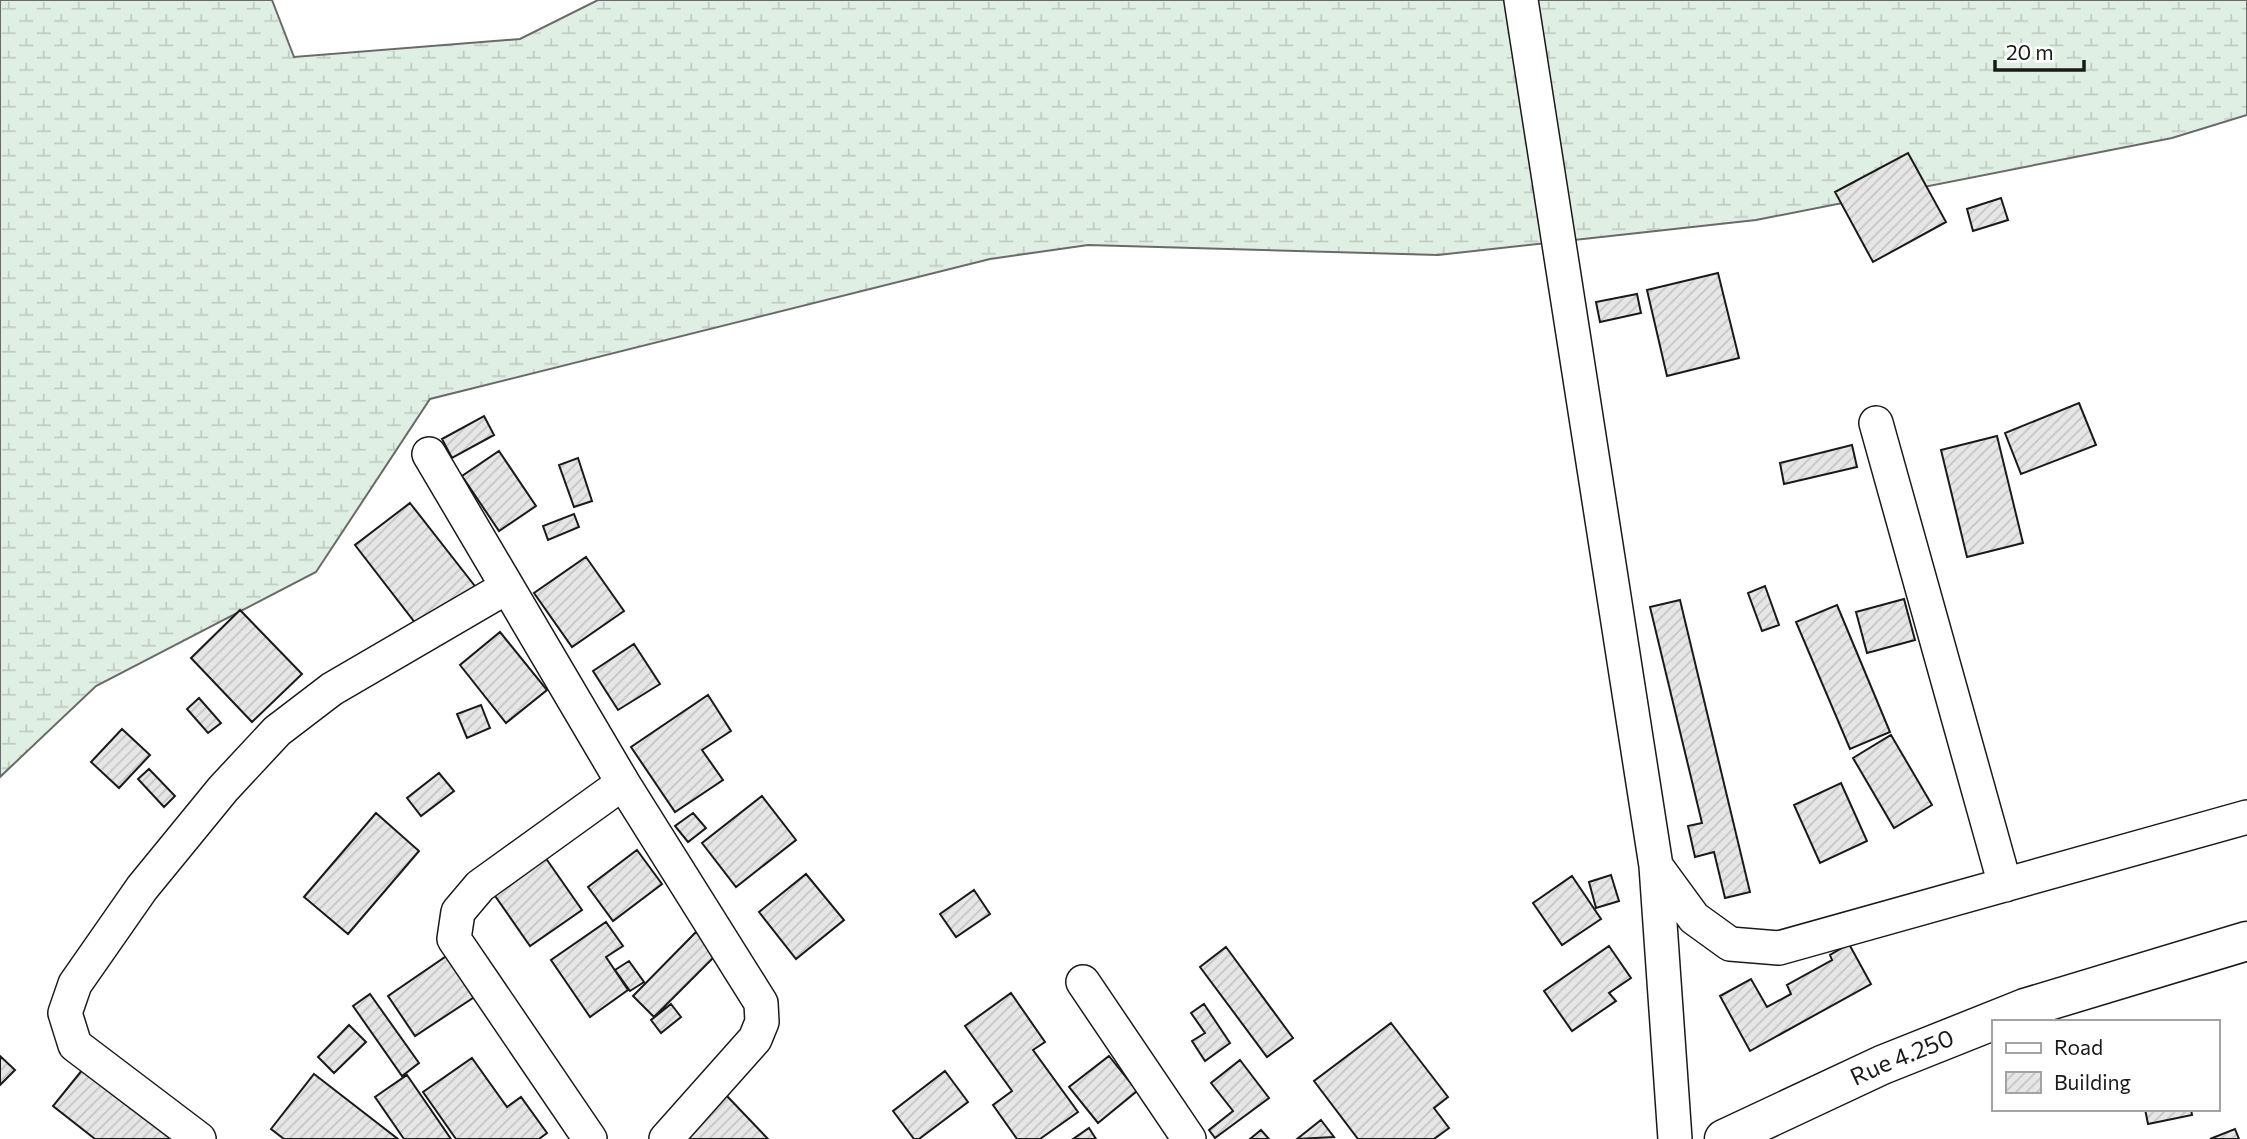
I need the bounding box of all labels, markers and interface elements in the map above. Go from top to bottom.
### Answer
scale bar [1995,28,2084,72]
text: 20 m [2006,39,2054,64]
legend [1992,1020,2219,1111]
street label: Rue 4.250 [1845,1022,1958,1091]
text: Road [2054,1034,2103,1059]
text: Building [2054,1069,2131,1094]

